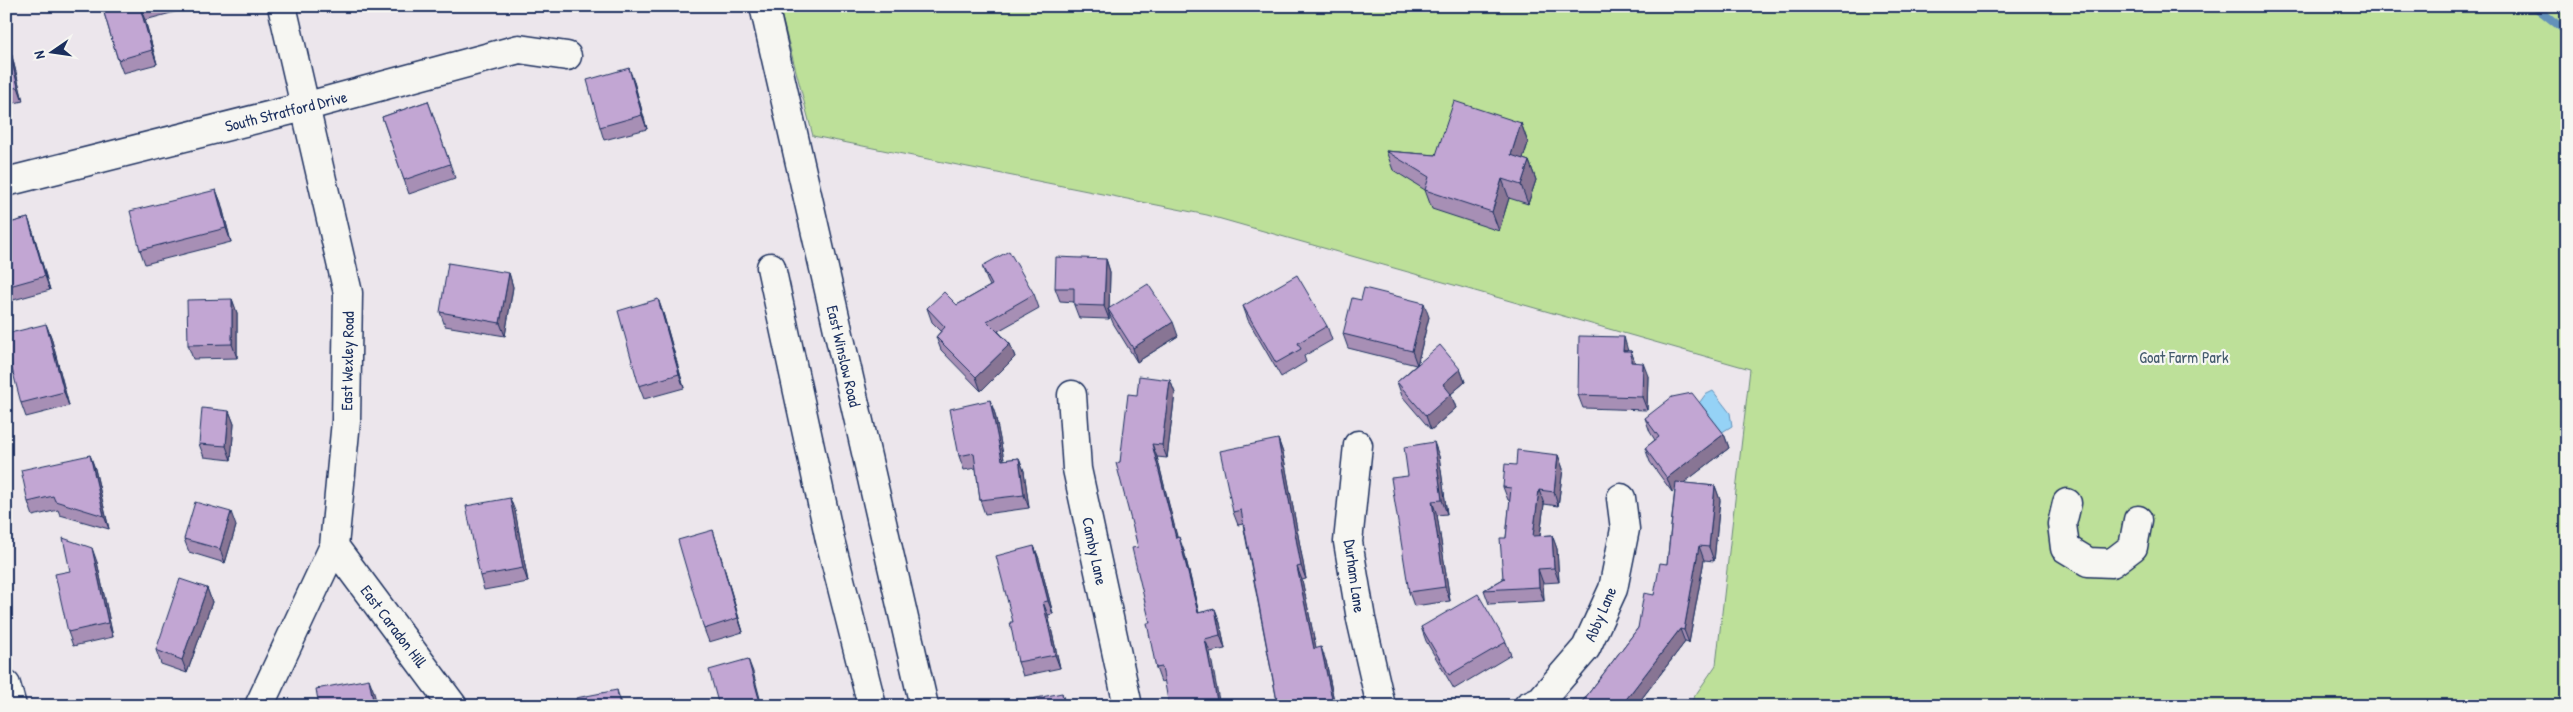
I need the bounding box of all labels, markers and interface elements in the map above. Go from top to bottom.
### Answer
north arrow [28,28,78,78]
text: N [29,49,49,61]
street label: South Stratford Drive [223,85,350,137]
street label: East Winslow Road [822,303,866,409]
street label: East Wexley Road [335,311,359,411]
park label: Goat Farm Park [2139,346,2229,368]
street label: Camby Lane [1077,515,1113,588]
street label: Durham Lane [1339,538,1371,615]
street label: East Caradon Hill [356,580,432,672]
street label: Abby Lane [1579,583,1622,645]

